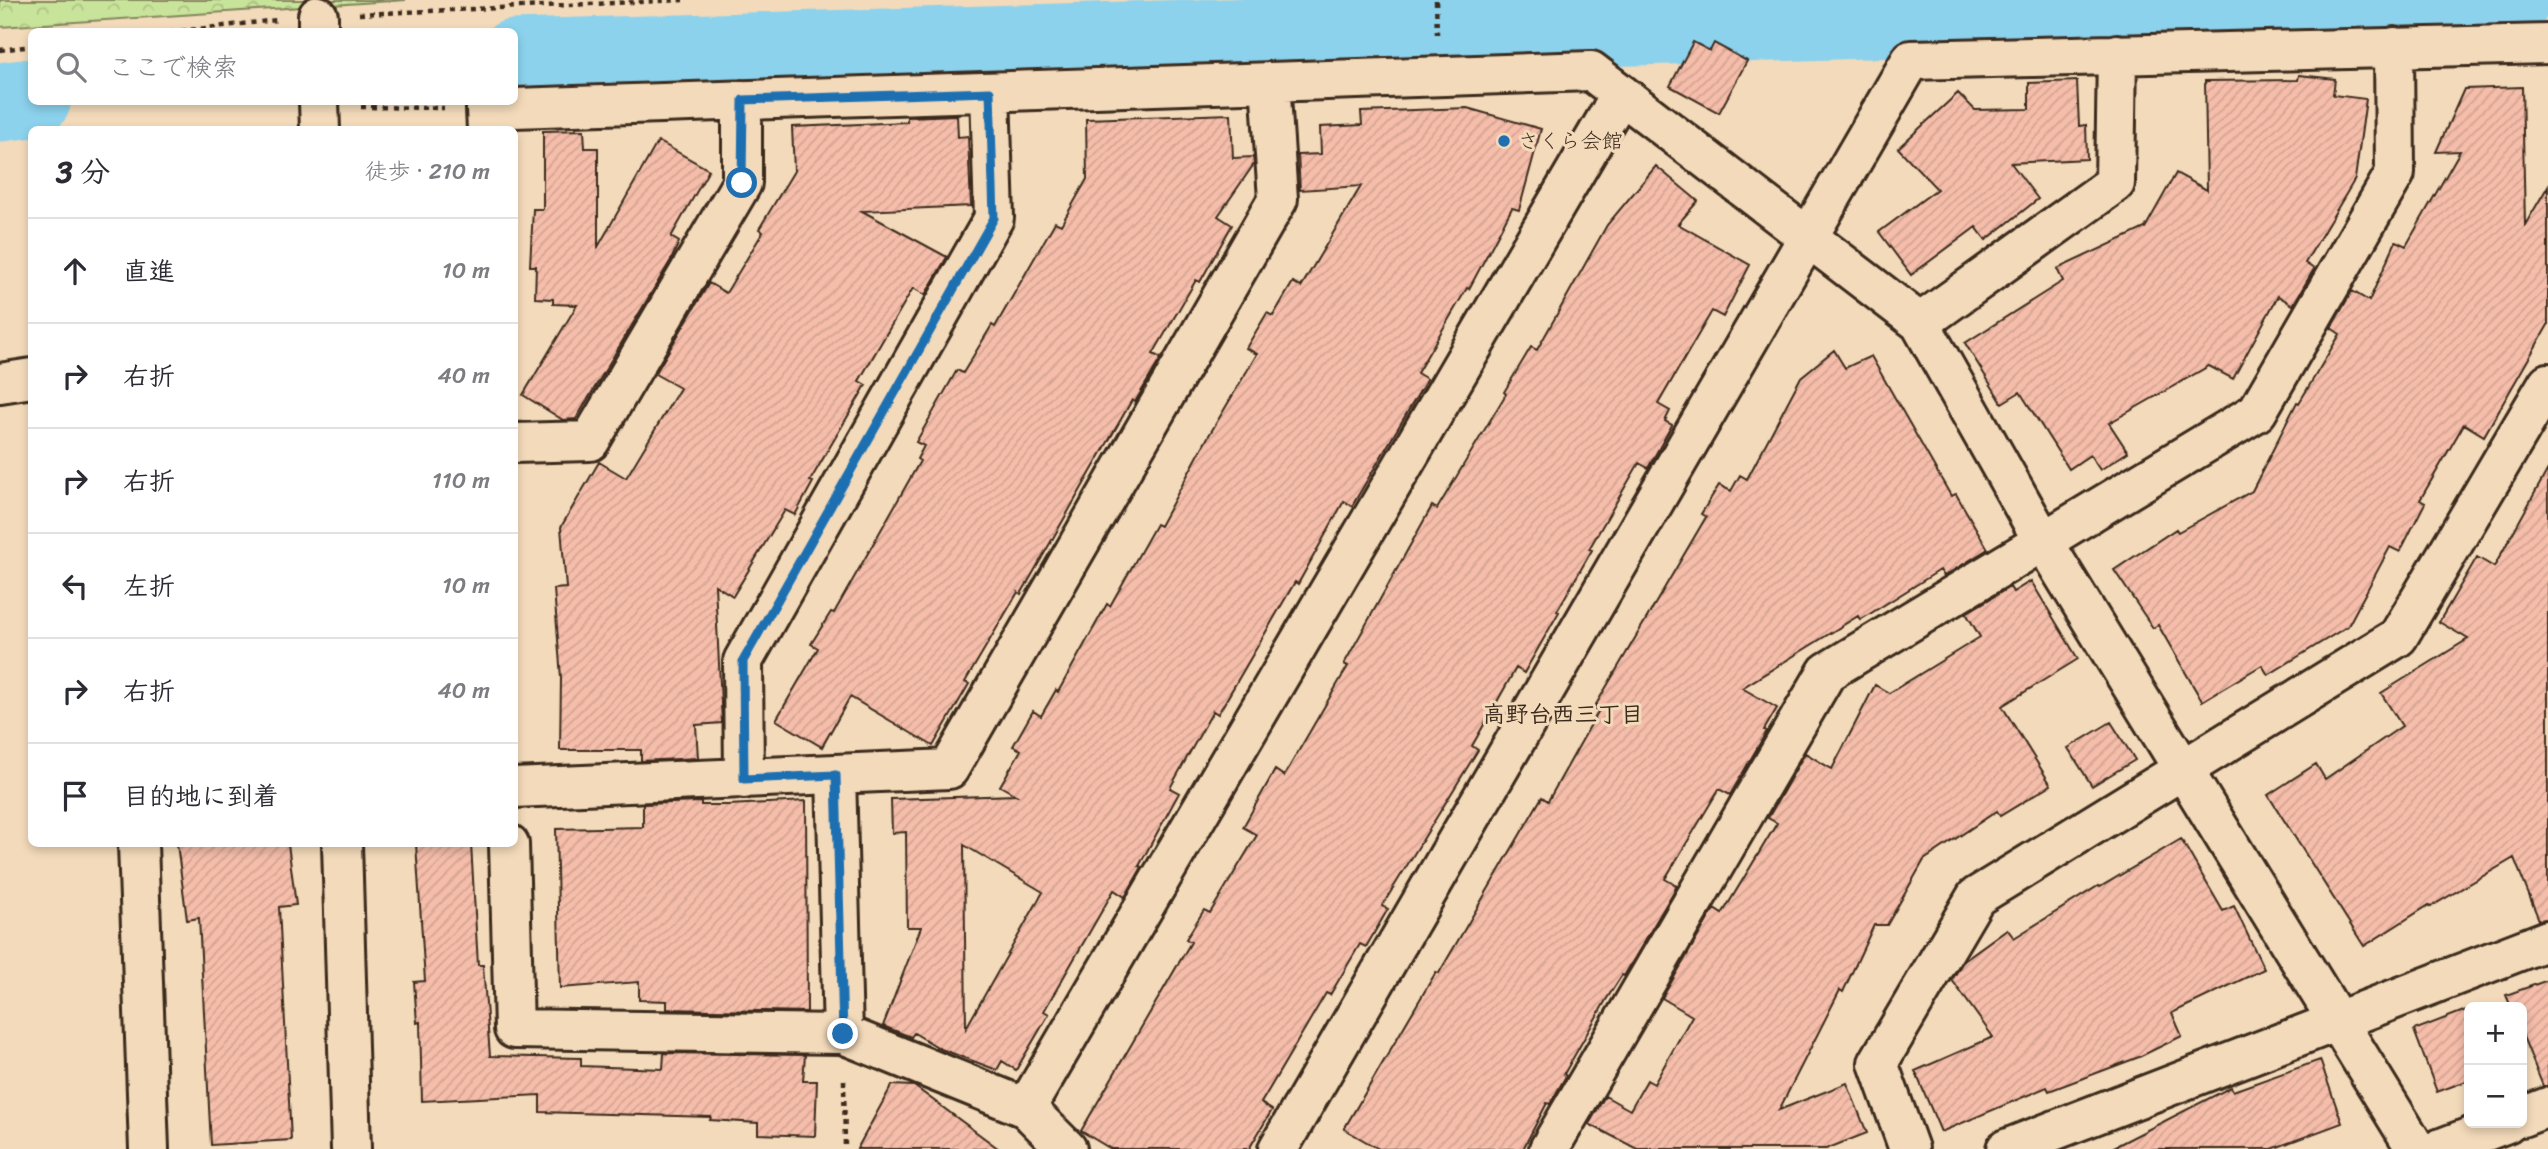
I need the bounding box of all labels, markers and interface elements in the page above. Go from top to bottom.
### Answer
search box [28,28,518,105]
text: ここで検索 [108,44,238,90]
icon: search [52,48,90,86]
place label: さくら会館 [1518,122,1623,160]
marker: さくら会館 [1496,133,1512,149]
text: 3 分 [56,145,110,199]
text: 徒歩 · 210 m [365,151,490,192]
route start [726,167,757,198]
text: 直進 [123,248,175,294]
text: 10 m [442,250,490,291]
icon: ahead [56,252,94,290]
text: 右折 [123,353,175,399]
text: 40 m [437,355,490,396]
icon: right [56,357,94,395]
text: 右折 [123,458,175,504]
text: 110 m [432,460,490,501]
icon: right [56,462,94,500]
text: 左折 [123,563,175,609]
text: 10 m [442,565,490,606]
icon: left [56,567,94,605]
text: 右折 [123,668,175,714]
text: 40 m [437,670,490,711]
icon: right [56,672,94,710]
district label: 高野台西三丁目 [1483,694,1644,735]
text: 目的地に到着 [123,773,279,819]
icon: arrive [56,777,94,815]
map controls [2464,1002,2527,1128]
button: + [2464,1002,2527,1065]
route end [827,1018,858,1049]
button: − [2464,1065,2527,1128]

